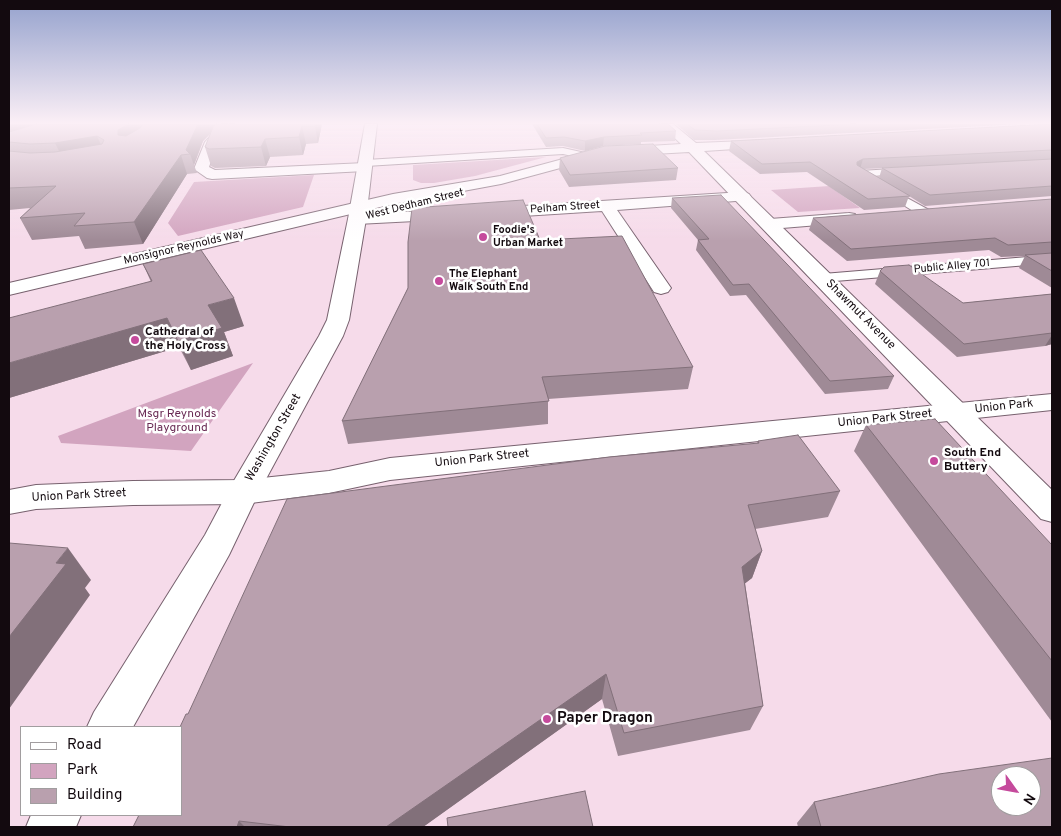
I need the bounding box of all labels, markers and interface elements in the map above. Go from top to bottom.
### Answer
street label: West Dedham Street [365,186,465,224]
street label: Pelham Street [530,199,600,217]
place label: Foodie's Urban Market [493,224,563,250]
street label: Monsignor Reynolds Way [122,228,246,268]
marker: Foodie's Urban Market [477,231,489,243]
street label: Public Alley 701 [913,257,991,277]
place label: The Elephant Walk South End [449,268,528,294]
marker: The Elephant Walk South End [433,275,445,287]
street label: Shawmut Avenue [822,277,898,353]
place label: Cathedral of the Holy Cross [145,326,226,354]
marker: Cathedral of the Holy Cross [129,334,141,346]
street label: Washington Street [243,392,305,484]
street label: Union Park [974,397,1034,417]
street label: Union Park Street [837,407,933,431]
park label: Msgr Reynolds Playground [138,408,216,436]
street label: Union Park Street [434,447,530,471]
place label: South End Buttery [944,447,1001,475]
marker: South End Buttery [928,455,940,467]
street label: Union Park Street [31,486,127,506]
place label: Paper Dragon [557,710,653,728]
marker: Paper Dragon [541,713,553,725]
legend [20,726,182,816]
text: Road [67,736,102,755]
text: Park [67,761,98,780]
north arrow [991,766,1041,816]
text: Building [67,786,122,805]
text: N [1018,790,1038,807]

